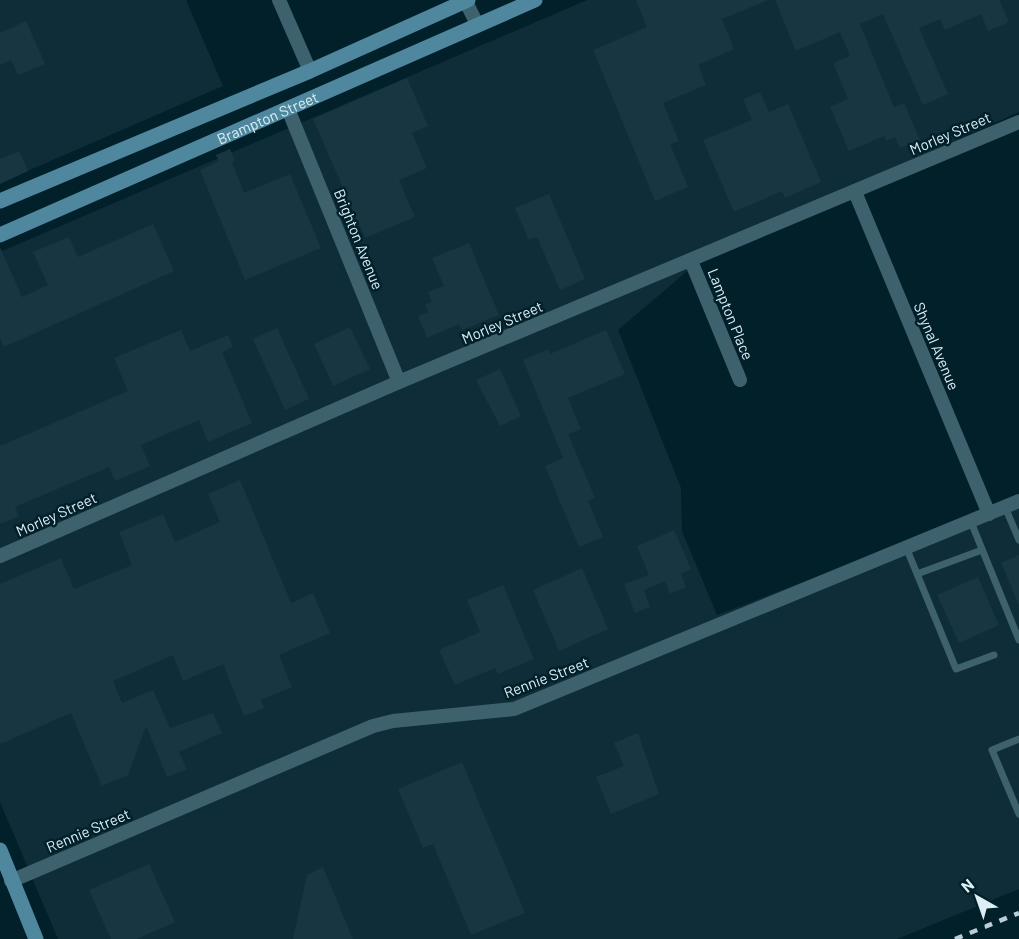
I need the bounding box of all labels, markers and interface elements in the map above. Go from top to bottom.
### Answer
street label: Brampton Street [214,87,321,148]
street label: Morley Street [907,108,993,158]
street label: Brighton Avenue [331,186,387,292]
street label: Lampton Place [704,266,758,362]
street label: Morley Street [459,297,545,347]
street label: Shynal Avenue [910,299,964,393]
street label: Morley Street [13,488,99,540]
street label: Rennie Street [501,653,591,701]
street label: Rennie Street [43,804,133,856]
north arrow [947,867,1007,927]
text: N [957,874,977,896]

